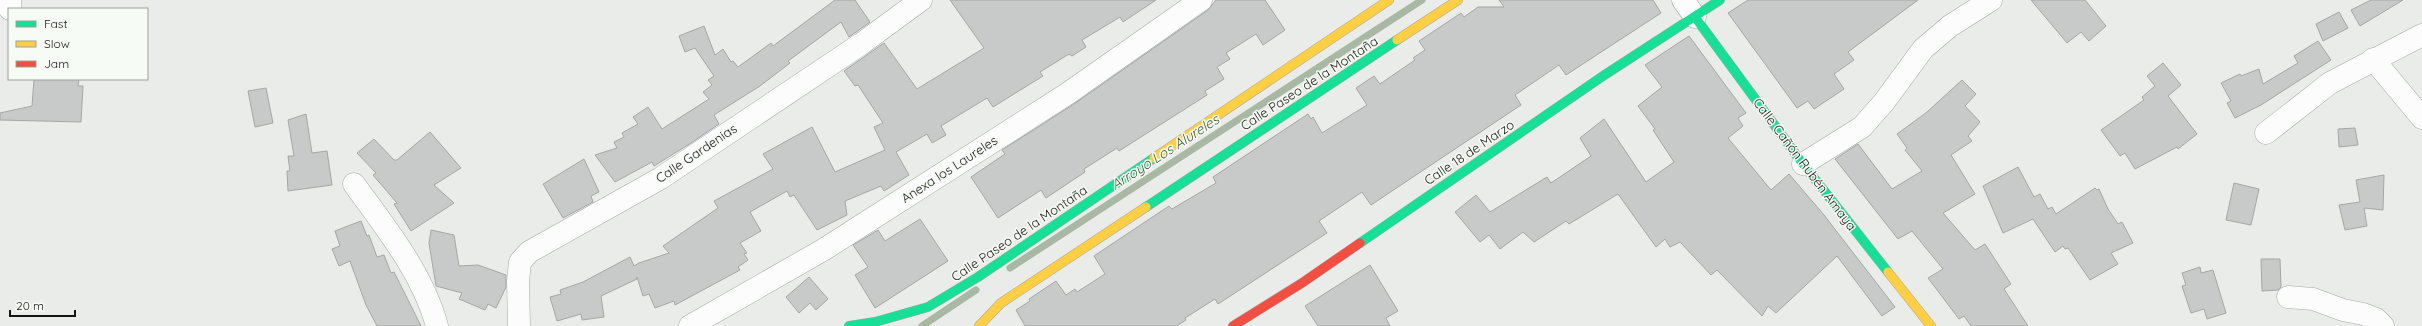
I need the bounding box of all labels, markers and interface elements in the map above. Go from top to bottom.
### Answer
legend [8,8,148,80]
text: Fast [44,16,68,31]
street label: Calle Paseo de la Montaña [1237,33,1381,133]
text: Slow [44,36,70,51]
text: Jam [44,56,69,71]
street label: Calle Cañón Rubén Amaya [1750,95,1860,233]
water label: Arroyo Los Alureles [1108,110,1224,194]
street label: Calle 18 de Marzo [1421,116,1517,188]
street label: Calle Gardenias [652,120,740,186]
street label: Anexa los Laureles [898,132,1000,206]
street label: Calle Paseo de la Montaña [948,181,1090,285]
scale bar [10,292,75,318]
text: 20 m [16,298,44,313]

